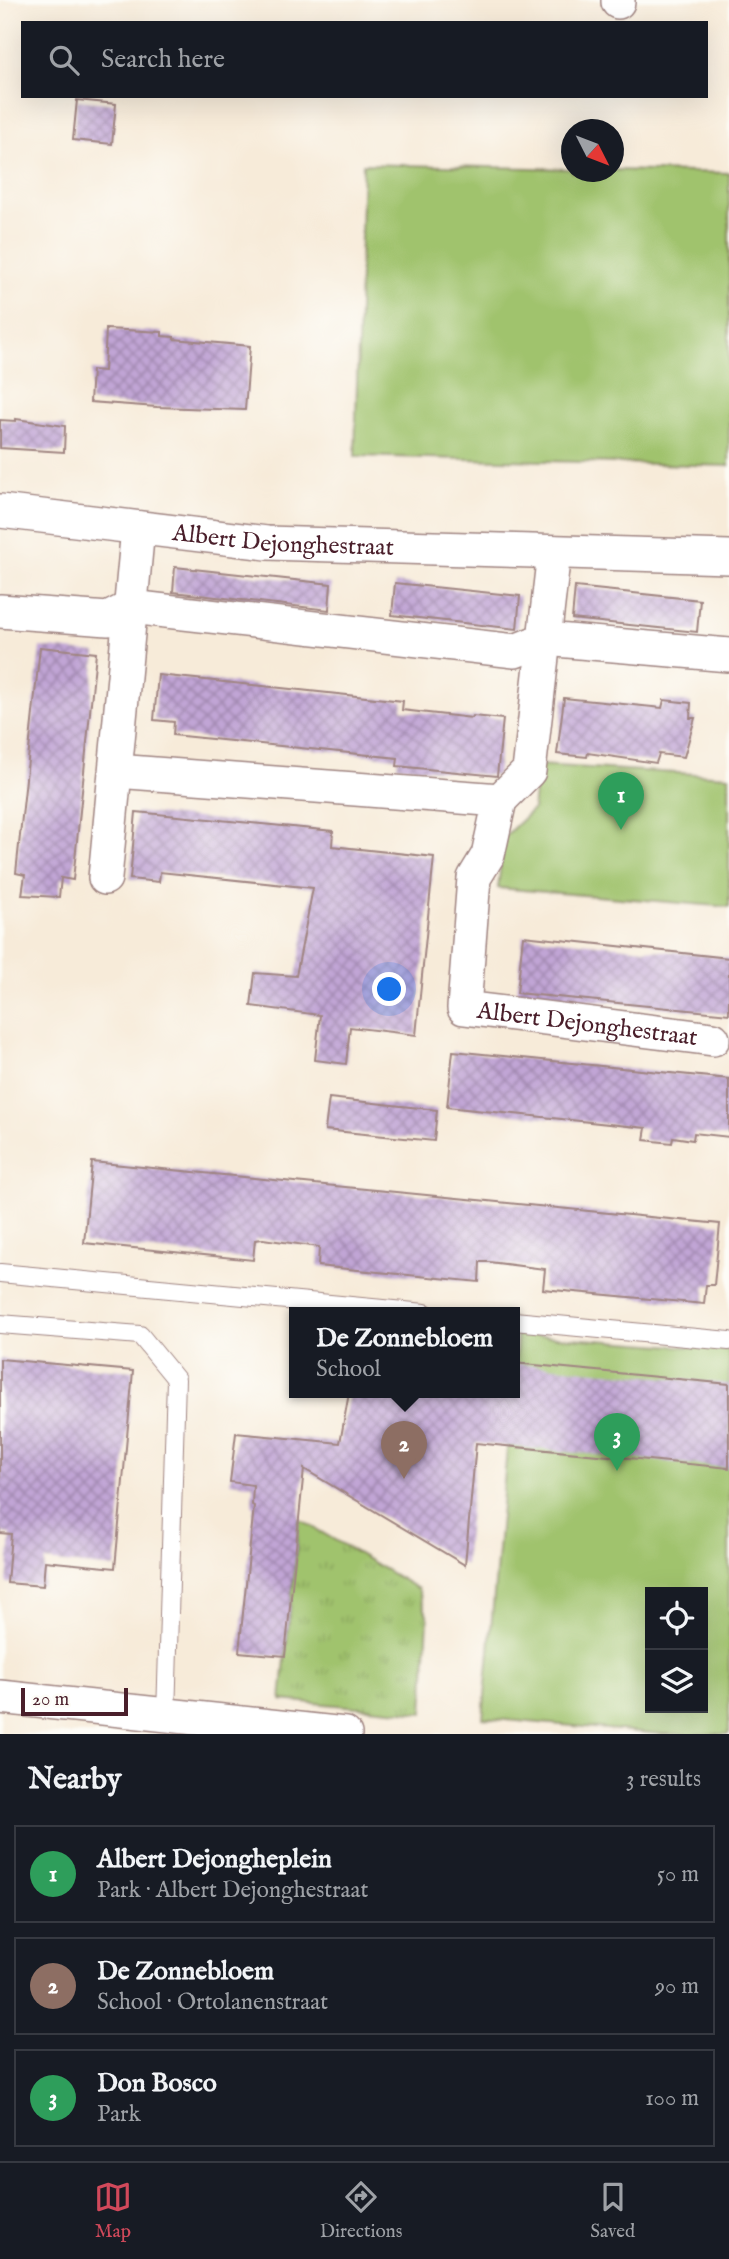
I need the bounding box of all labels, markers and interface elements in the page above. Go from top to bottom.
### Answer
search box [21,21,708,98]
icon: search [45,41,83,79]
text: Search here [101,43,225,76]
north arrow [561,119,624,182]
street label: Albert Dejonghestraat [170,518,394,564]
pin: 1 [598,772,644,830]
your location [372,972,406,1006]
street label: Albert Dejonghestraat [474,996,699,1054]
popup [289,1307,520,1398]
text: De Zonnebloem [316,1322,493,1355]
text: School [316,1355,381,1384]
pin: 3 [594,1413,640,1471]
pin: 2 [381,1421,427,1479]
map controls [645,1587,708,1713]
button: locate [645,1587,708,1650]
button: layers [645,1650,708,1713]
scale bar [21,1685,128,1717]
text: 20 m [32,1688,69,1712]
text: Nearby [28,1761,121,1799]
text: 3 results [626,1765,701,1794]
text: Albert Dejongheplein [97,1843,332,1876]
text: 1 [49,1860,57,1889]
text: 50 m [657,1860,699,1889]
text: Park · Albert Dejonghestraat [97,1876,368,1905]
text: De Zonnebloem [97,1955,274,1988]
text: 2 [48,1972,58,2001]
text: 90 m [655,1972,699,2001]
text: School · Ortolanenstraat [97,1988,328,2017]
text: Don Bosco [97,2067,217,2100]
text: 3 [49,2084,57,2113]
text: 100 m [645,2084,699,2113]
text: Park [97,2100,141,2129]
tab: Map [94,2178,132,2244]
tab: Directions [320,2178,402,2244]
tab: Saved [590,2178,635,2244]

